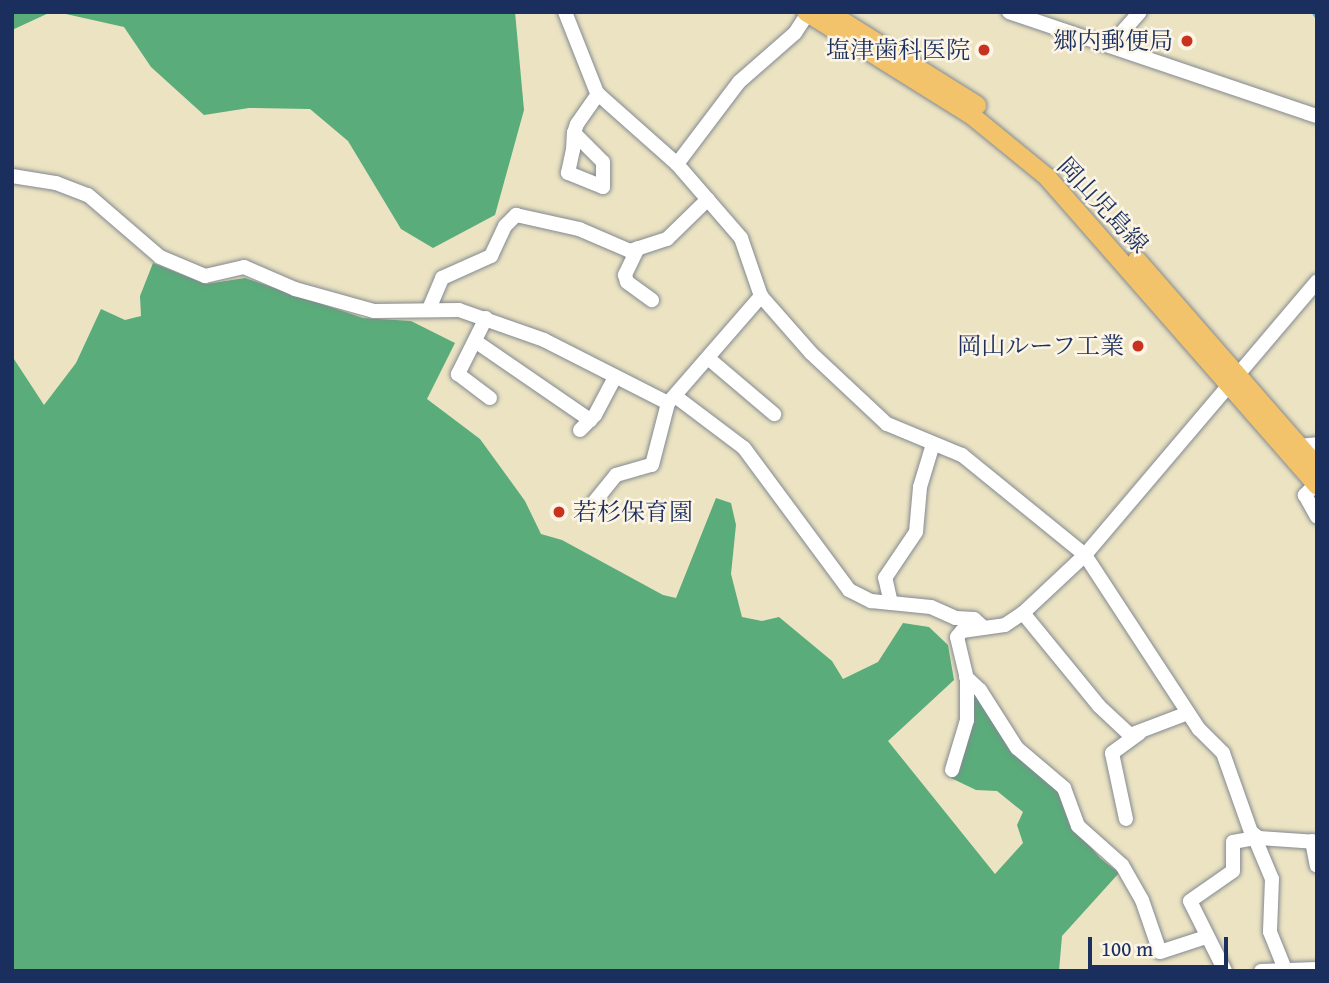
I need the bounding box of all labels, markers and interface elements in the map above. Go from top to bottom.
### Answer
place label: 郷内郵便局 [1053,27,1173,55]
marker: 郷内郵便局 [1179,33,1195,49]
place label: 塩津歯科医院 [826,36,970,64]
marker: 塩津歯科医院 [976,42,992,58]
street label: 岡山児島線 [1052,151,1154,259]
place label: 岡山ルーフ工業 [956,332,1124,360]
marker: 岡山ルーフ工業 [1130,338,1146,354]
place label: 若杉保育園 [573,498,693,526]
marker: 若杉保育園 [551,504,567,520]
scale bar [1091,923,1231,967]
text: 100 m [1101,933,1153,964]

